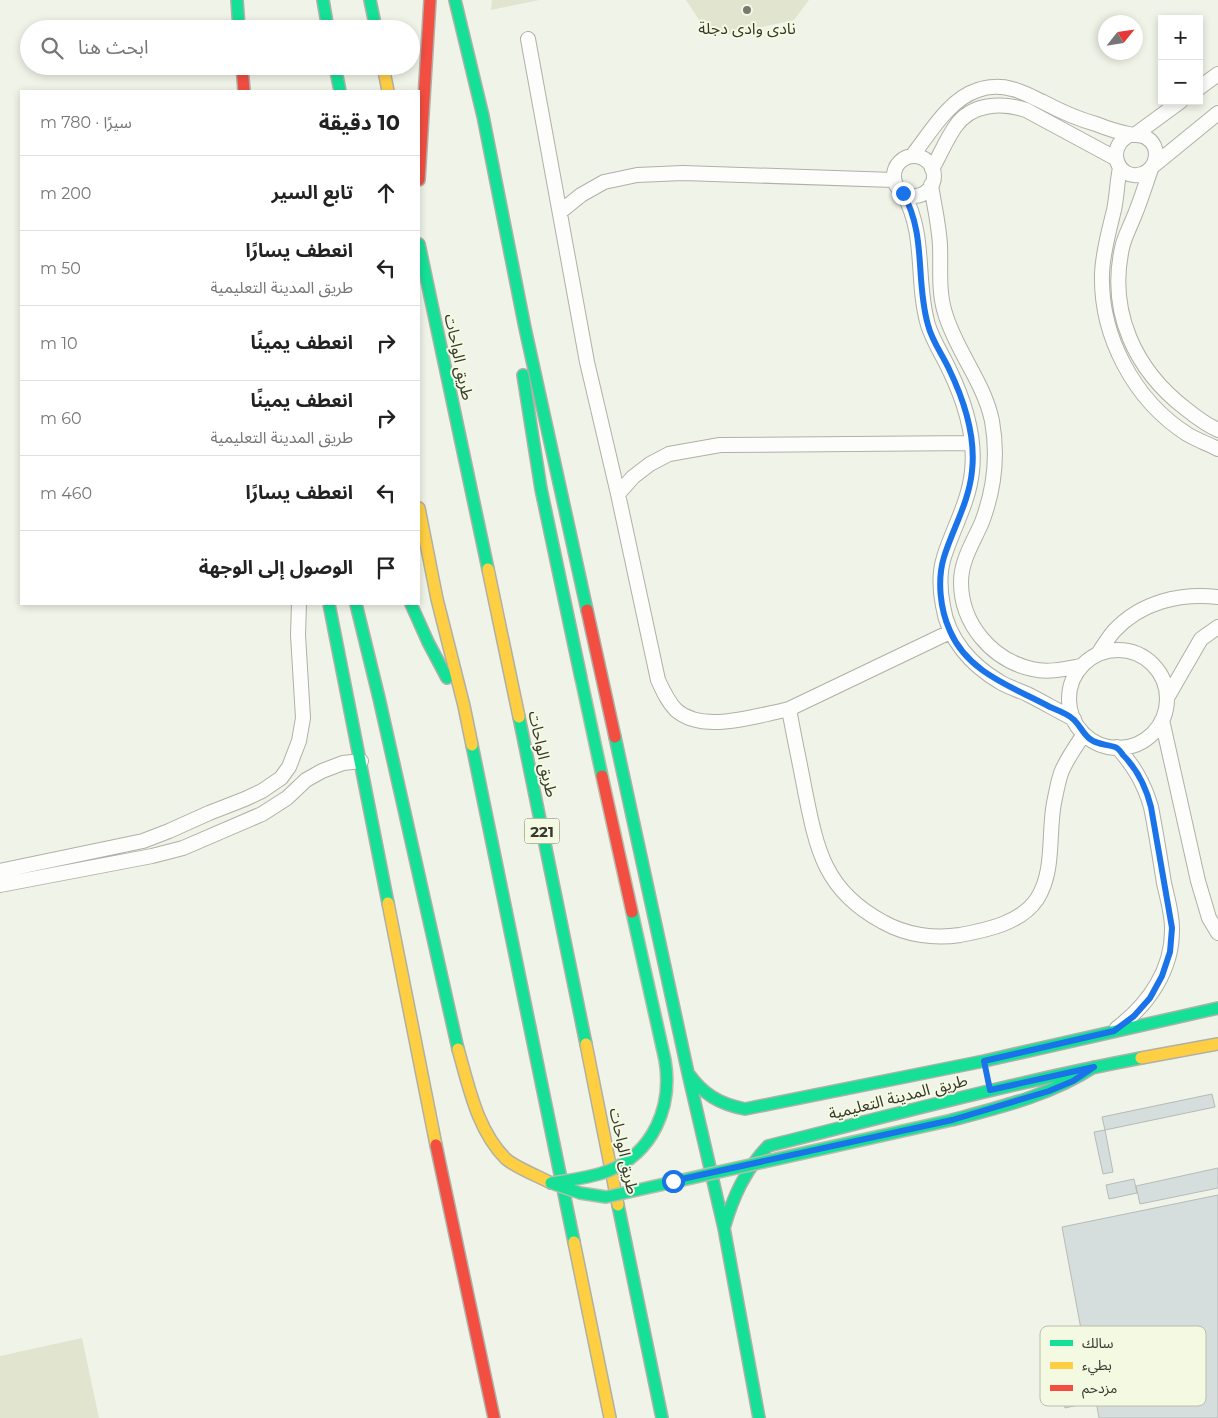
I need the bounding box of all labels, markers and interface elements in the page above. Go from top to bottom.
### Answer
marker: نادى وادى دجلة [741,4,753,16]
north arrow [1098,15,1143,60]
map controls [1158,15,1203,105]
button: + [1158,15,1203,60]
place label: نادى وادى دجلة [698,19,796,38]
search box [20,20,420,75]
icon: search [38,34,66,62]
text: ابحث هنا [78,36,148,59]
button: − [1158,60,1203,105]
text: 10 دقيقة [319,110,400,135]
text: سيرًا · 780 m [40,113,132,132]
icon: ahead [372,179,400,207]
text: تابع السير [271,181,353,204]
route end [892,182,915,205]
text: 200 m [40,184,91,203]
text: انعطف يسارًا [246,239,353,262]
icon: left [372,254,400,282]
text: 50 m [40,259,81,278]
text: طريق المدينة التعليمية [210,278,353,297]
street label: طريق الواحات [440,312,477,402]
icon: right [372,329,400,357]
text: انعطف يمينًا [250,331,353,354]
text: 10 m [40,334,78,353]
text: انعطف يمينًا [250,389,353,412]
icon: right [372,404,400,432]
text: 60 m [40,409,82,428]
text: طريق المدينة التعليمية [210,428,353,447]
icon: left [372,479,400,507]
text: انعطف يسارًا [246,481,353,504]
text: 460 m [40,484,92,503]
icon: arrive [372,554,400,582]
text: الوصول إلى الوجهة [199,556,353,579]
street label: طريق الواحات [524,709,561,799]
road number: 221 [524,818,560,844]
street label: طريق المدينة التعليمية [827,1070,970,1124]
street label: طريق الواحات [605,1106,642,1196]
route start [662,1170,685,1193]
legend [1040,1326,1206,1406]
text: سالك [1082,1334,1114,1352]
text: بطيء [1082,1356,1112,1376]
text: مزدحم [1082,1379,1117,1399]

